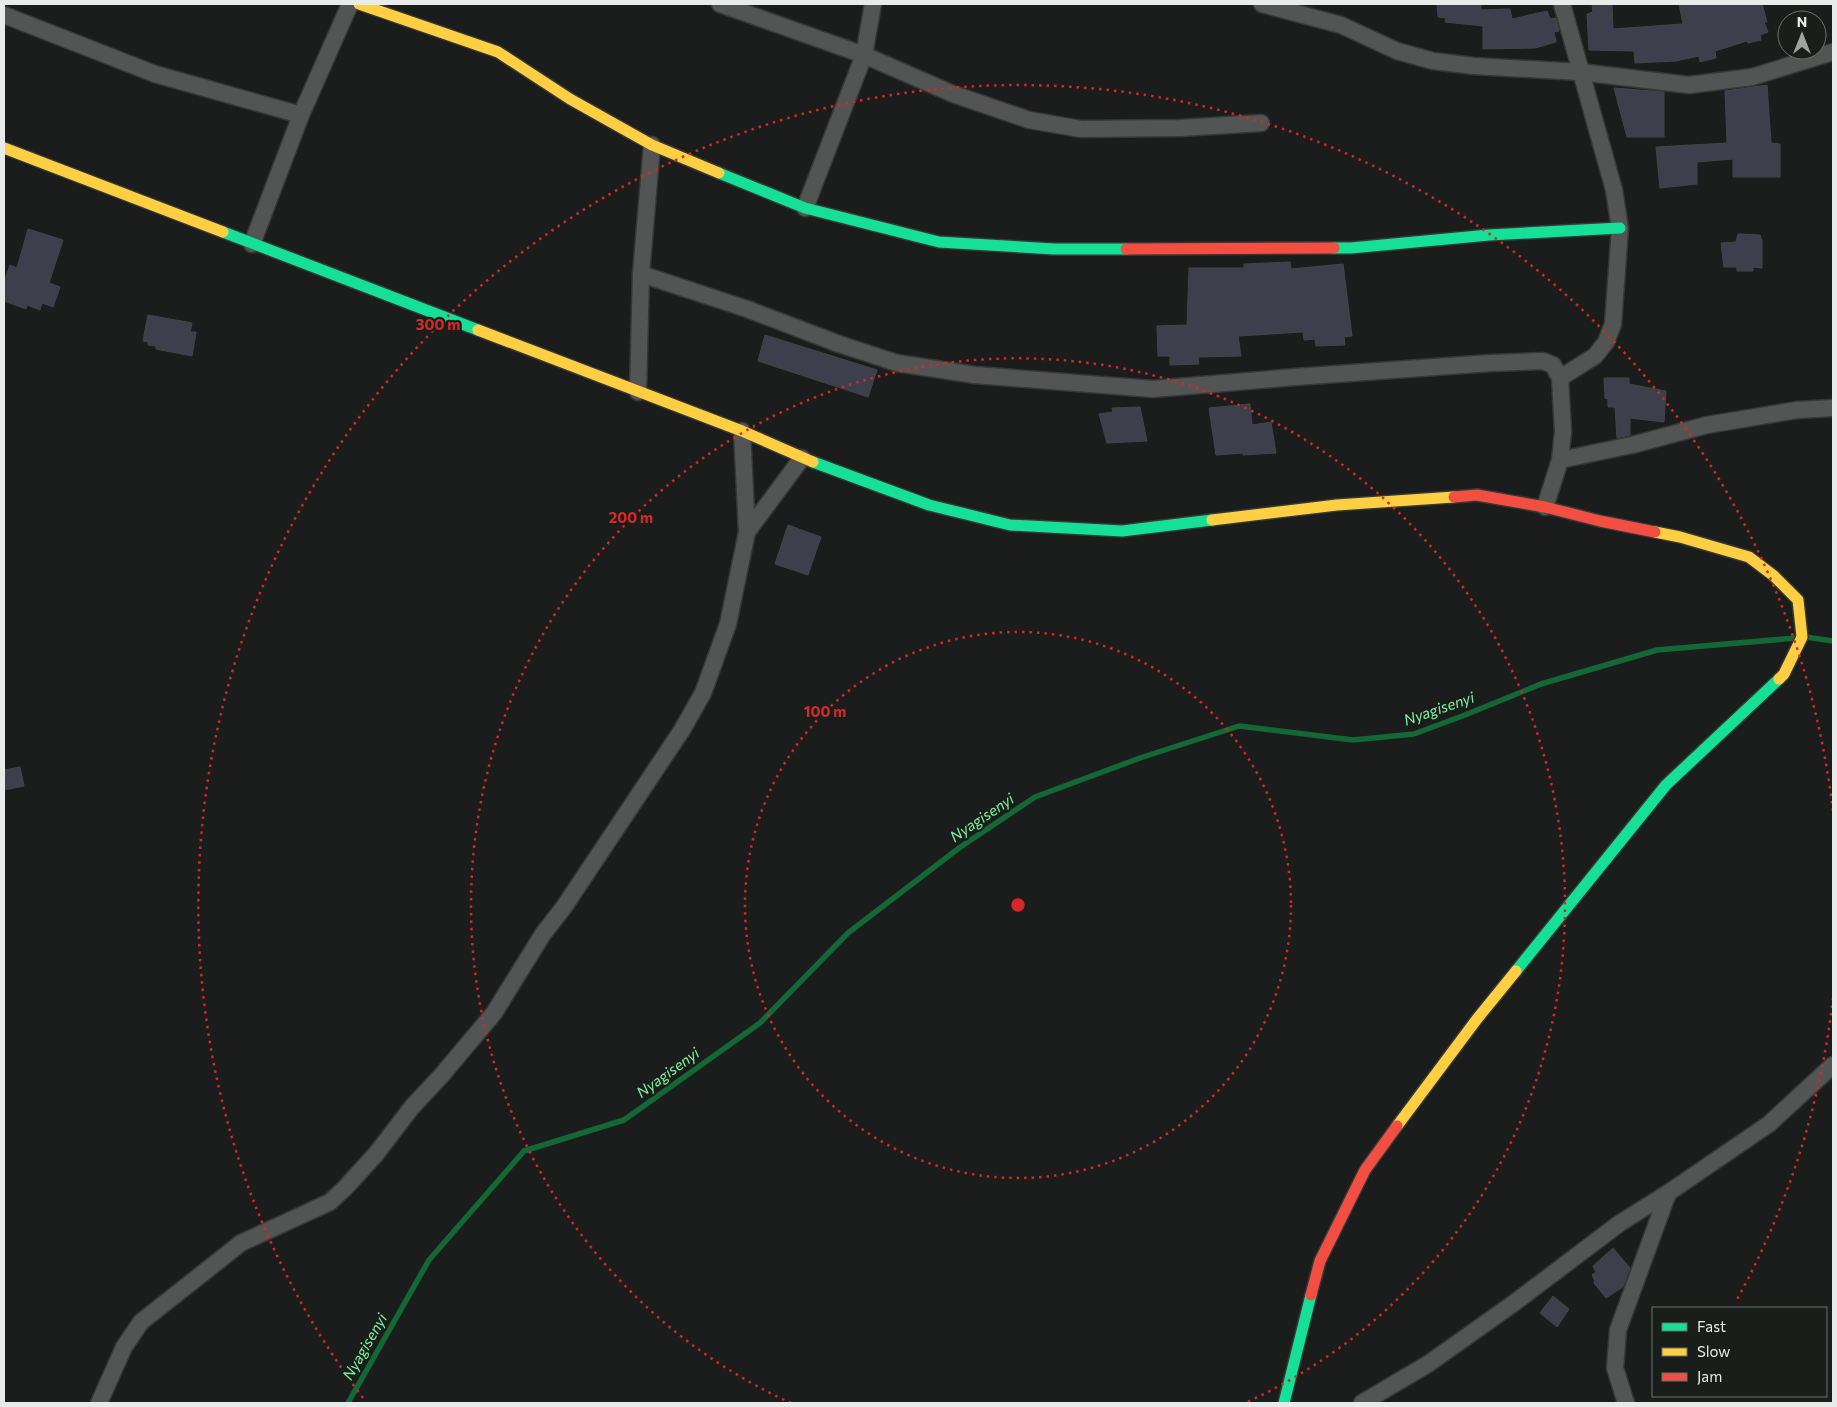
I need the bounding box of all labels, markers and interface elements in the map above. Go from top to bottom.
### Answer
north arrow [1777,10,1827,60]
text: N [1797,13,1807,30]
text: 300 m [416,315,460,333]
text: 200 m [609,508,653,526]
water label: Nyagisenyi [1401,687,1477,729]
text: 100 m [804,702,846,720]
water label: Nyagisenyi [946,789,1018,845]
centre of rings [1009,896,1027,914]
water label: Nyagisenyi [632,1043,703,1101]
legend [1652,1307,1827,1397]
water label: Nyagisenyi [338,1309,391,1383]
text: Fast [1697,1317,1726,1335]
text: Slow [1697,1342,1730,1360]
text: Jam [1697,1367,1722,1385]

